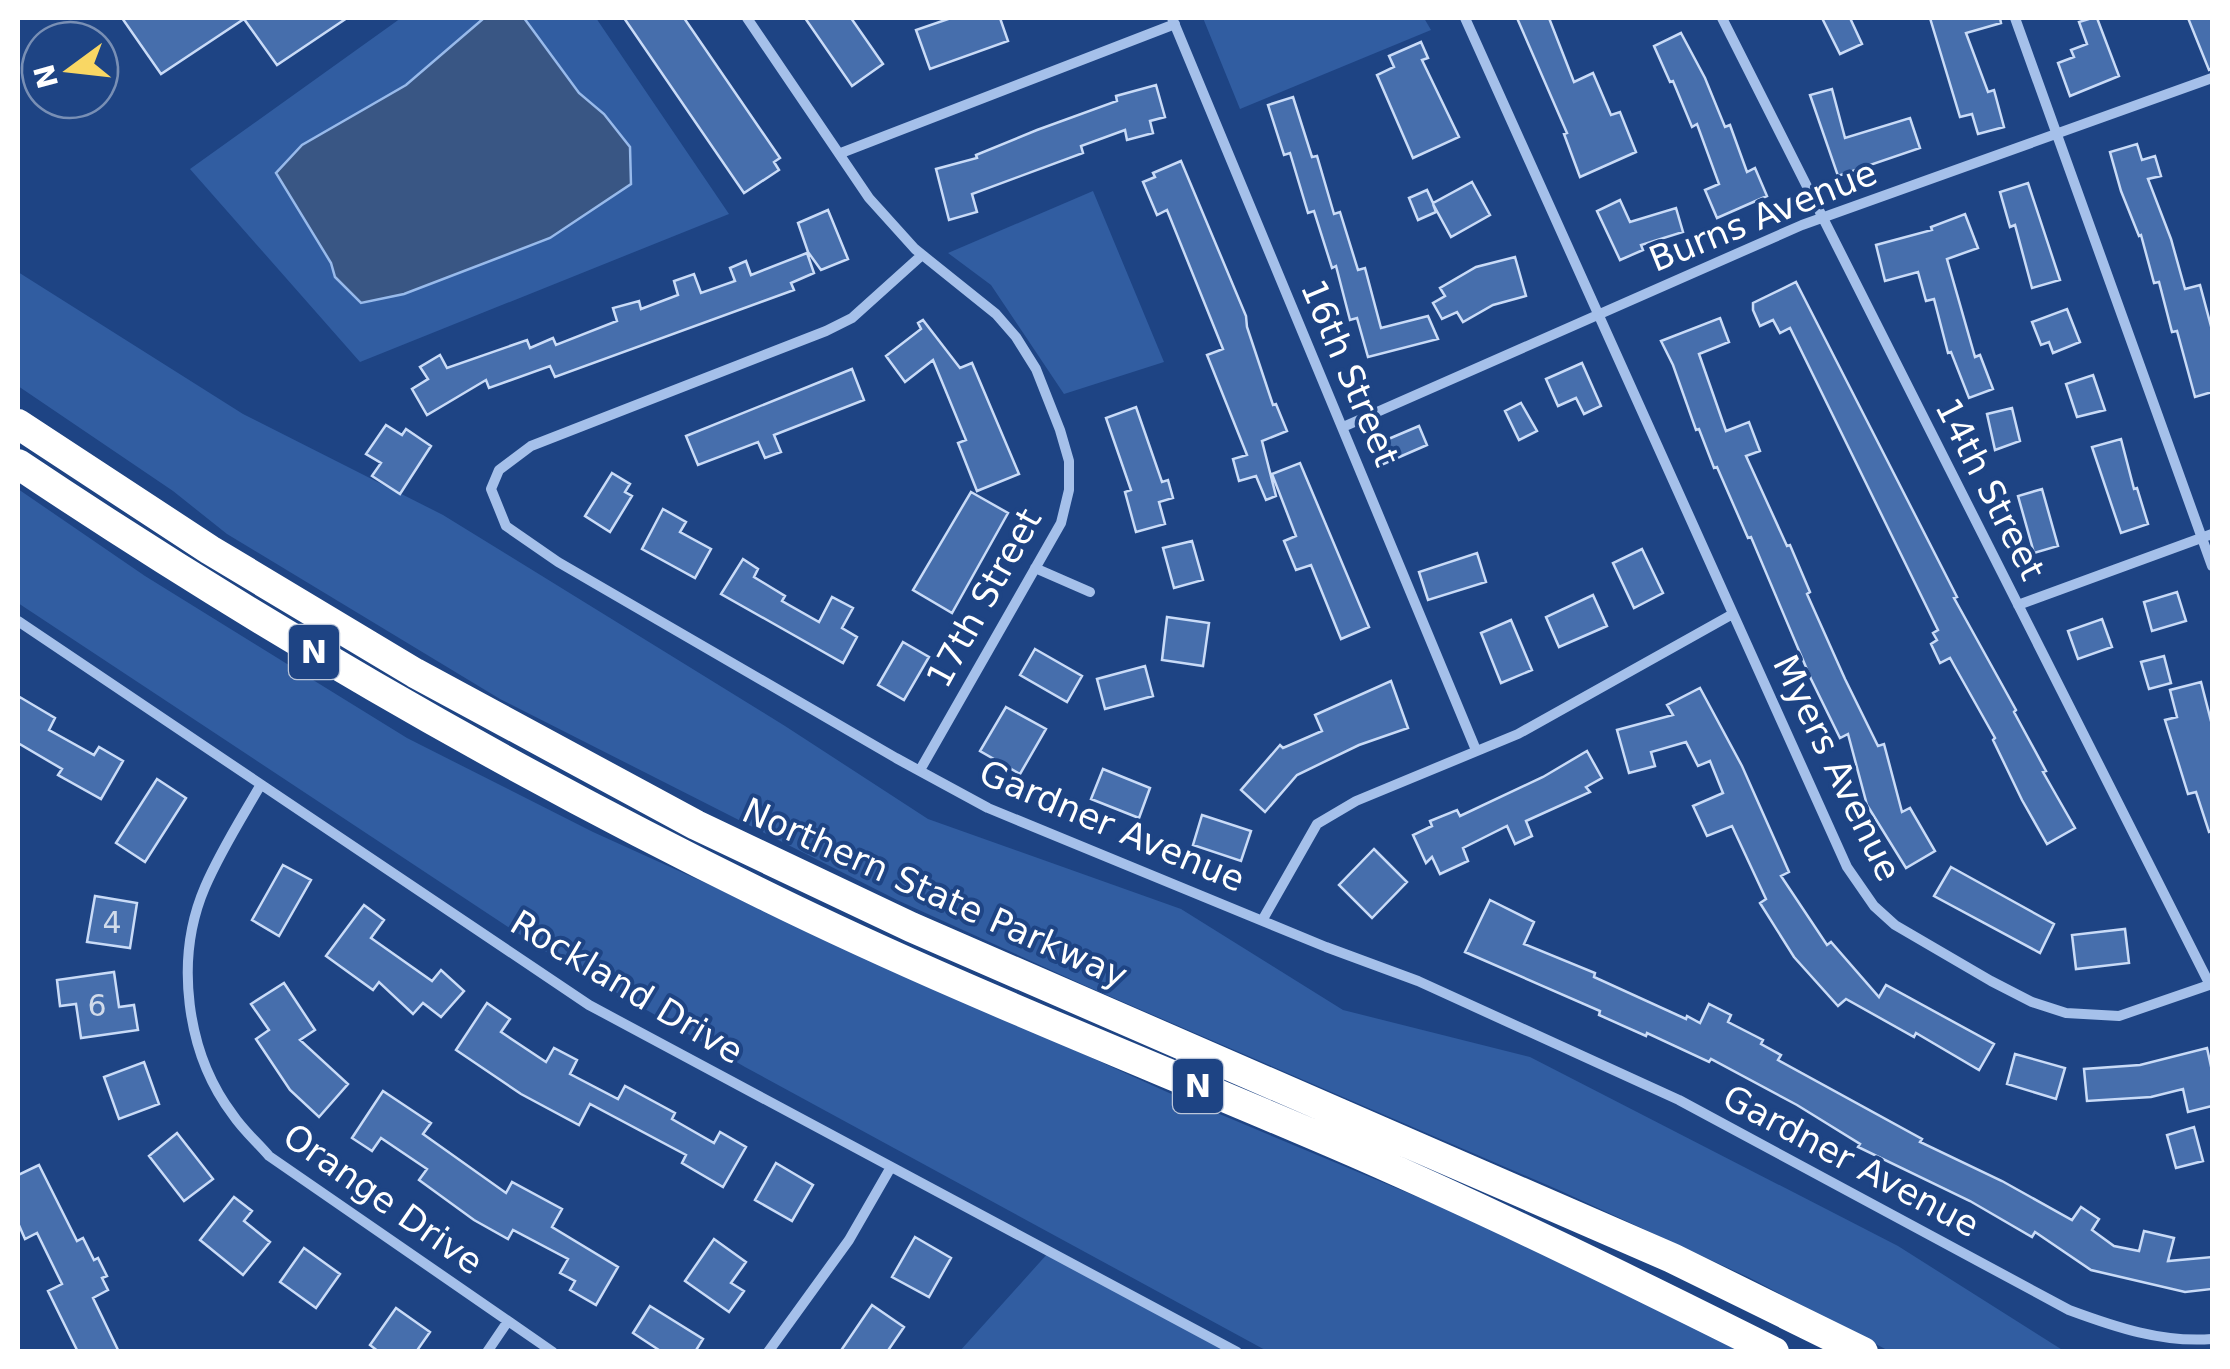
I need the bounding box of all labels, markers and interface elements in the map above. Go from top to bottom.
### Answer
north arrow [20,20,120,120]
text: N [27,61,65,92]
street label: Burns Avenue [1644,152,1882,280]
street label: 16th Street [1293,274,1407,472]
street label: 14th Street [1927,392,2053,586]
street label: 17th Street [919,502,1049,694]
road number: N [289,625,339,679]
street label: Myers Avenue [1765,649,1909,887]
street label: Gardner Avenue [974,752,1250,900]
street label: Northern State Parkway [737,790,1133,996]
street label: Rockland Drive [504,902,750,1072]
house number: 4 [102,905,122,940]
house number: 6 [87,988,107,1023]
road number: N [1173,1059,1223,1113]
street label: Gardner Avenue [1716,1077,1986,1245]
street label: Orange Drive [276,1116,490,1282]

